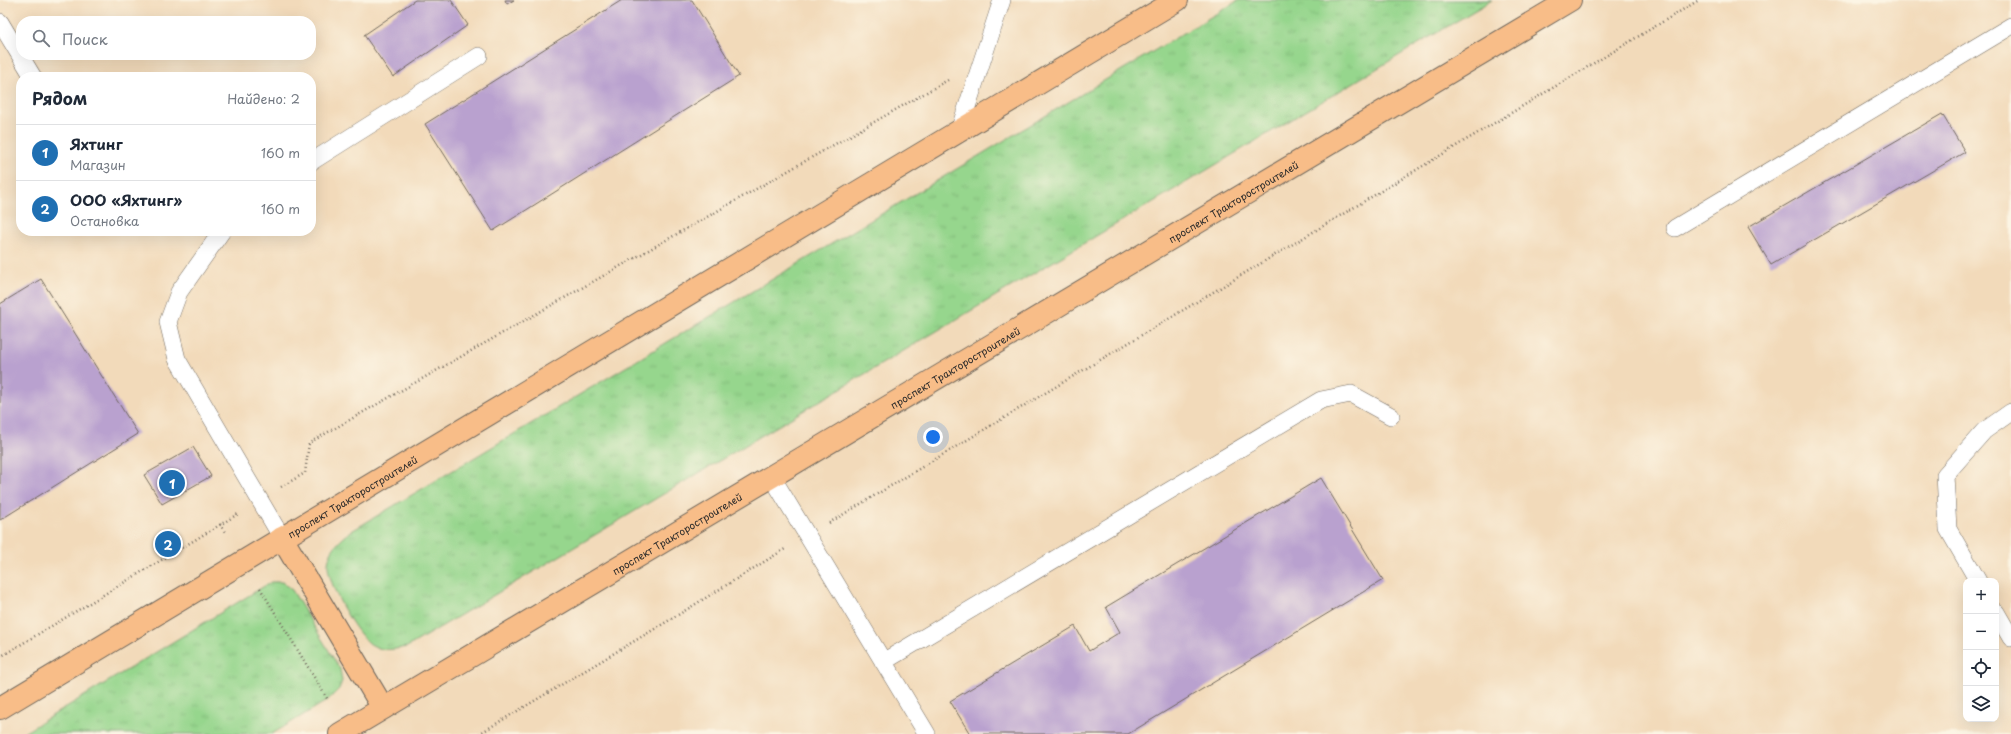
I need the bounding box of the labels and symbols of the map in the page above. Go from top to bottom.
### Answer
street label: проспект Тракторостроителей [1165,156,1301,246]
street label: проспект Тракторостроителей [887,322,1023,412]
your location [923,427,943,447]
street label: проспект Тракторостроителей [284,451,420,541]
pin: 1 [159,468,185,498]
street label: проспект Тракторостроителей [609,488,745,578]
pin: 2 [155,529,181,559]

